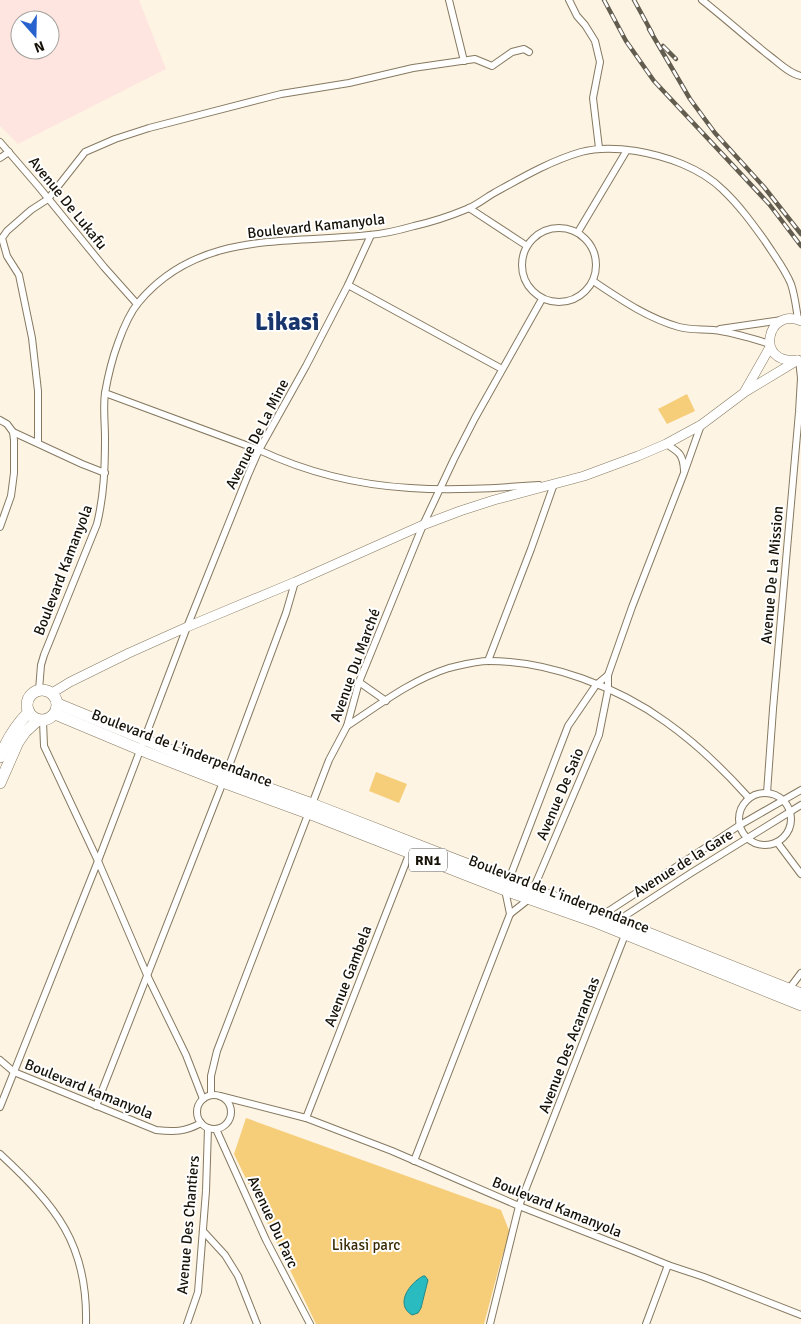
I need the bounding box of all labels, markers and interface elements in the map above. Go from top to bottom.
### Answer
north arrow [10,10,60,60]
text: N [32,37,47,56]
street label: Avenue De Lukafu [25,153,111,253]
street label: Boulevard Kamanyola [246,210,386,242]
district label: Likasi [255,306,319,337]
street label: Avenue De La Mine [221,376,293,492]
street label: Boulevard Kamanyola [30,502,96,638]
street label: Avenue De La Mission [757,505,787,645]
street label: Avenue Du Marché [326,606,384,724]
street label: Boulevard de L'inderpendance [89,705,275,791]
street label: Avenue De Saio [532,745,588,843]
street label: Avenue de la Gare [630,825,736,901]
road number: RN1 [409,848,447,872]
street label: Boulevard de L'inderpendance [466,851,652,937]
street label: Avenue Gambela [320,923,376,1029]
street label: Avenue Des Acarandas [535,974,603,1116]
street label: Boulevard kamanyola [22,1055,156,1123]
street label: Avenue Des Chantiers [173,1154,203,1295]
street label: Avenue Du Parc [244,1173,302,1271]
street label: Boulevard Kamanyola [489,1173,625,1241]
park label: Likasi parc [332,1236,400,1254]

